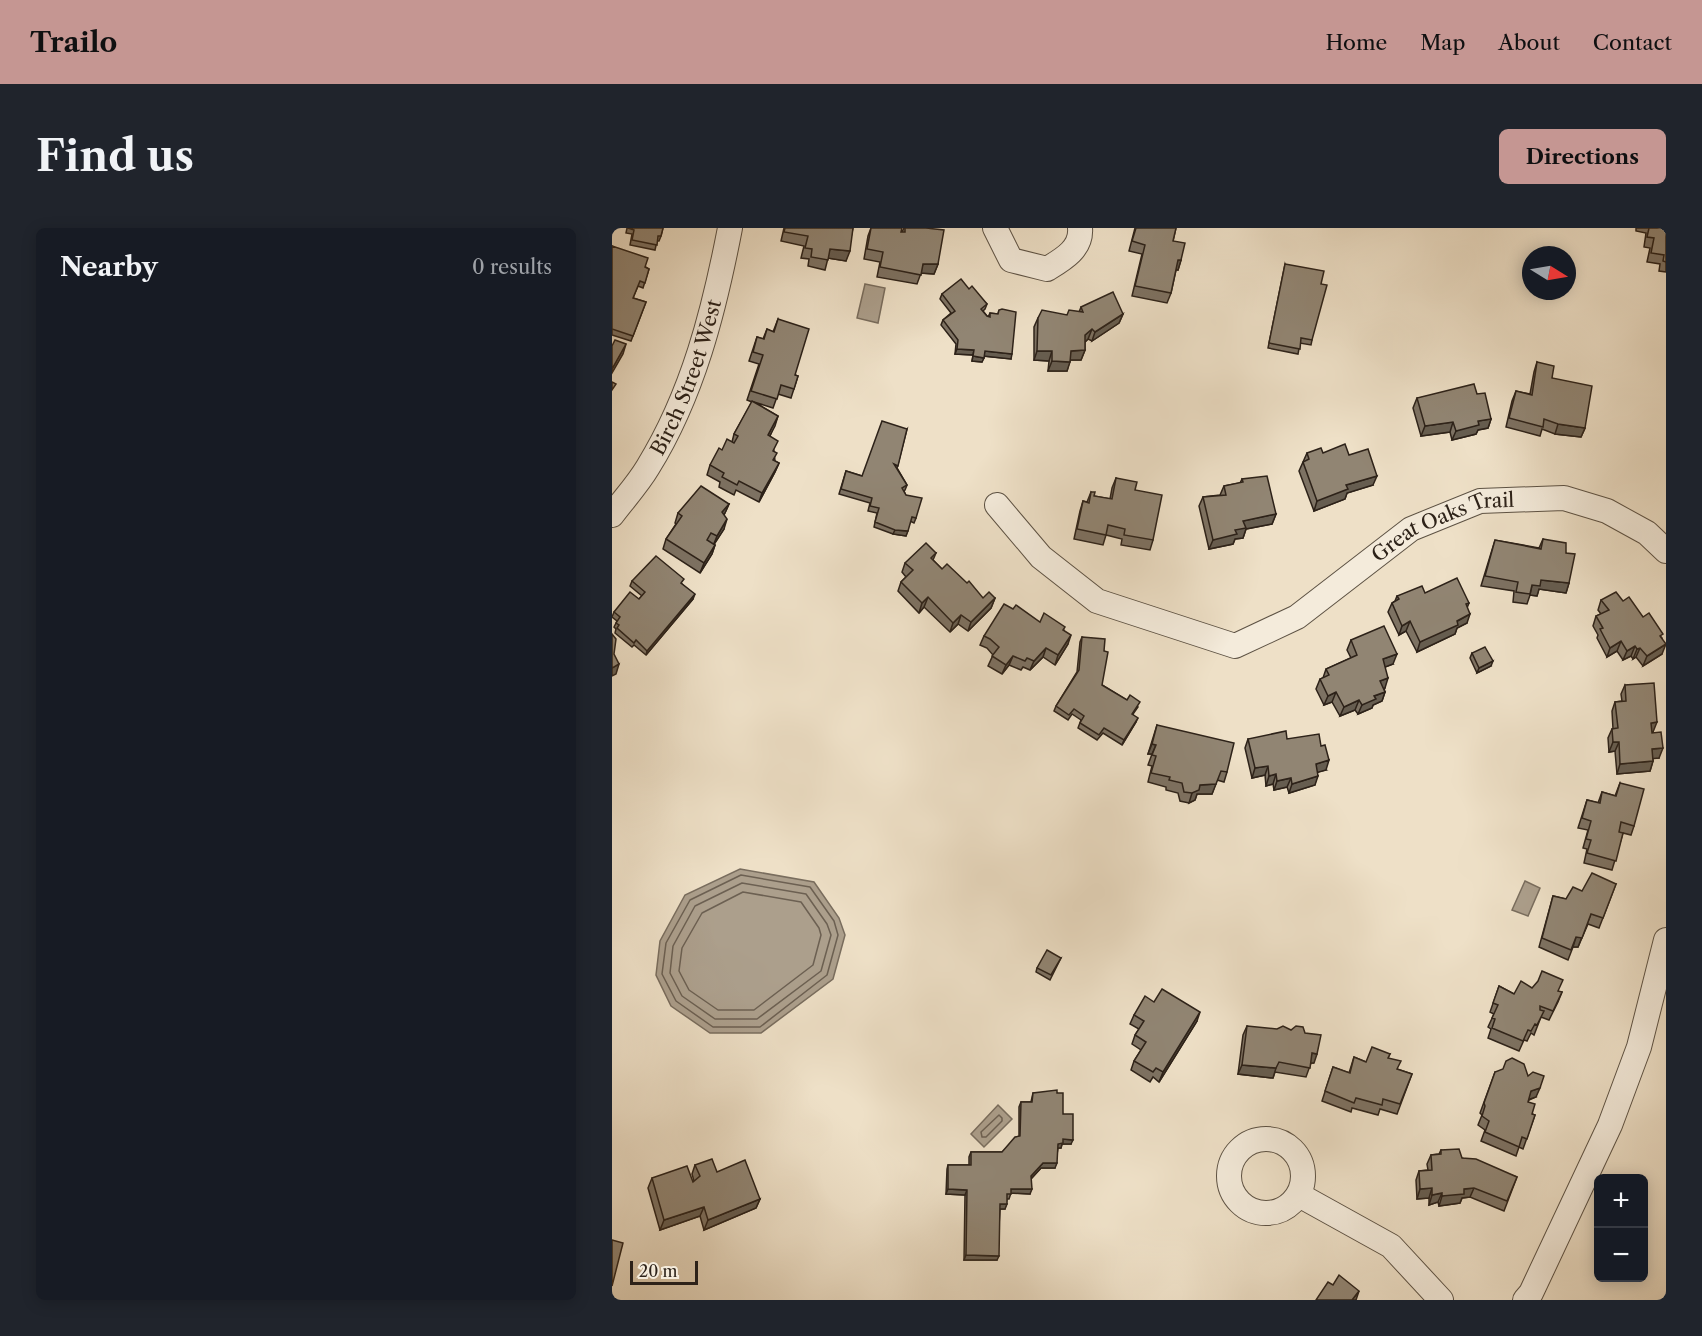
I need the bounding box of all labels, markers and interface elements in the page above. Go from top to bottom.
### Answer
text: Trailo [30,25,117,59]
text: Home [1326,30,1387,55]
text: Map [1420,30,1465,55]
text: About [1498,30,1560,55]
text: Contact [1593,30,1672,55]
button: Directions [1499,129,1666,184]
text: Find us [36,130,194,182]
north arrow [1522,246,1576,300]
text: Nearby [60,251,158,283]
text: 0 results [472,255,552,279]
street label: Birch Street West [645,297,726,459]
street label: Great Oaks Trail [1367,488,1515,567]
map controls [1594,1174,1648,1282]
button: + [1594,1174,1648,1228]
button: − [1594,1228,1648,1282]
scale bar [630,1258,698,1286]
text: 20 m [639,1261,678,1281]

